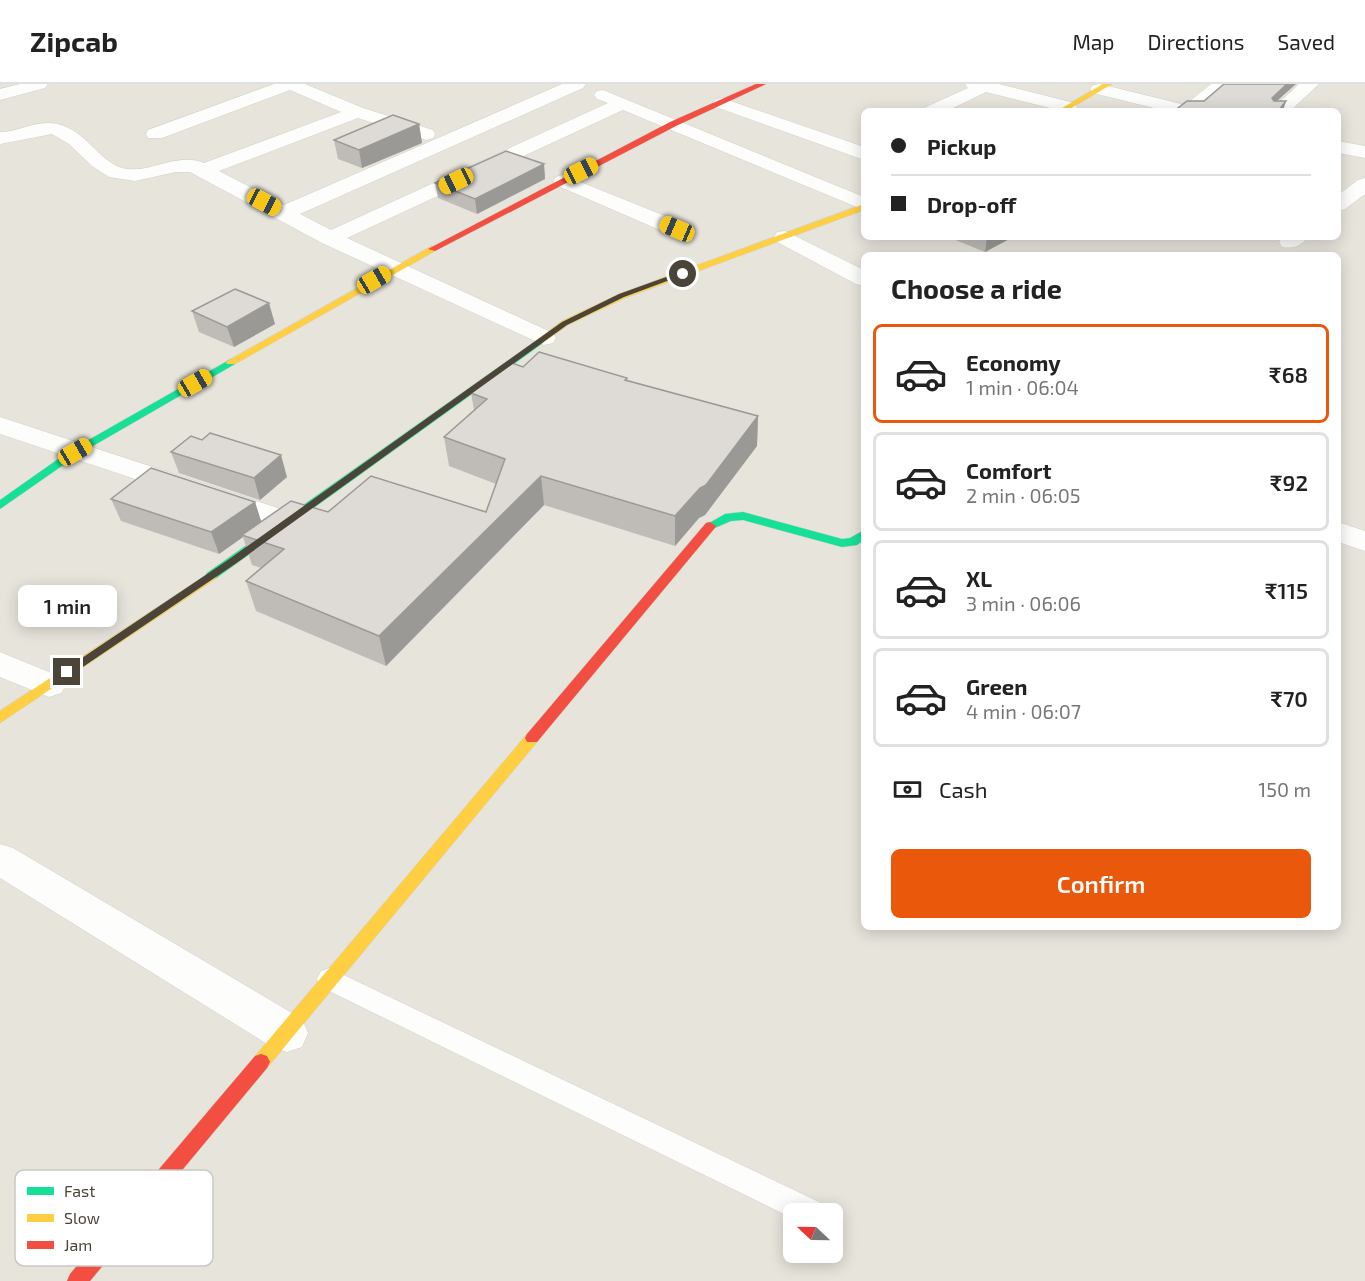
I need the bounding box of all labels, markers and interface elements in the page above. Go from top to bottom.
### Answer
text: Zipcab [30,24,118,58]
text: Map [1072,29,1115,54]
text: Directions [1148,29,1244,54]
text: Saved [1277,29,1335,54]
text: Pickup [927,133,996,159]
car [561,155,601,187]
car [436,165,476,197]
car [244,186,284,218]
text: Drop-off [927,191,1016,217]
car [657,214,697,244]
route start [669,260,696,287]
car [354,263,394,297]
text: Choose a ride [891,272,1062,304]
icon: car [894,347,948,401]
text: Economy [966,349,1061,375]
text: ₹68 [1269,361,1308,387]
car [175,366,215,400]
text: 1 min · 06:04 [966,375,1079,399]
car [55,435,95,469]
icon: car [894,455,948,509]
text: Comfort [966,457,1051,483]
text: ₹92 [1270,469,1308,495]
text: 2 min · 06:05 [966,483,1080,507]
icon: car [894,563,948,617]
text: XL [966,565,992,591]
text: ₹115 [1265,577,1308,603]
callout: 1 min [17,585,116,627]
text: 3 min · 06:06 [966,591,1081,615]
text: 1 min [44,594,91,618]
route end [53,658,80,685]
icon: car [894,671,948,725]
text: Green [966,673,1028,699]
text: ₹70 [1270,685,1308,711]
text: 4 min · 06:07 [966,699,1081,723]
icon: cash [891,773,924,806]
text: Cash [939,776,988,802]
text: 150 m [1258,777,1311,801]
button: Confirm [891,849,1311,918]
legend [15,1170,213,1266]
text: Fast [64,1181,95,1200]
north arrow [783,1203,843,1263]
map controls [783,1203,843,1263]
text: Slow [64,1208,100,1227]
text: Jam [64,1235,92,1254]

